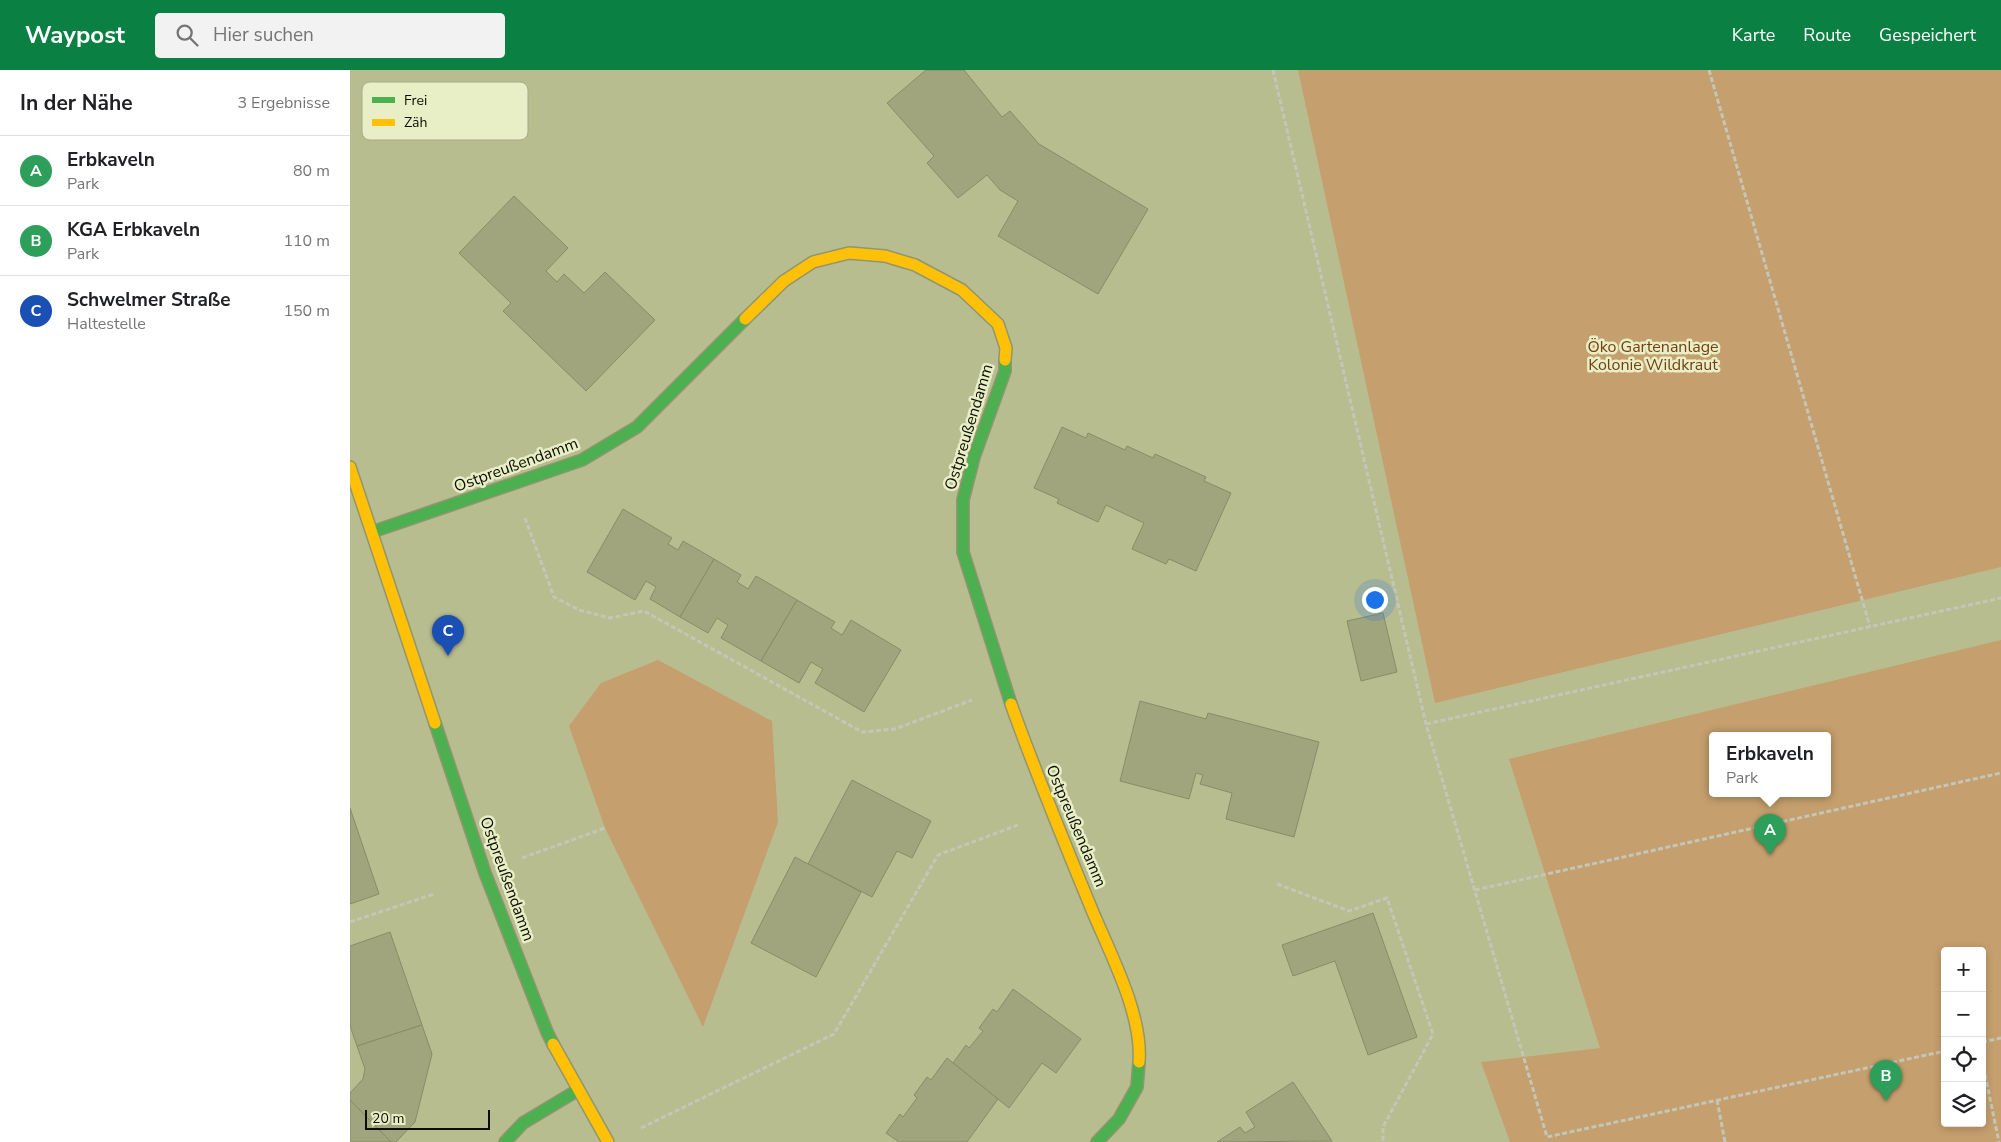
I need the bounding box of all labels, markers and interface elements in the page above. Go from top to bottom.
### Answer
search box [155,13,505,58]
text: Waypost [25,19,125,51]
icon: search [173,21,201,49]
text: Hier suchen [213,22,314,48]
text: Karte [1732,23,1775,47]
text: Route [1803,23,1851,47]
text: Gespeichert [1879,23,1976,47]
legend [362,82,528,140]
text: In der Nähe [20,89,133,117]
text: Frei [404,91,427,110]
text: 3 Ergebnisse [237,92,330,114]
text: Zäh [404,113,427,132]
text: Erbkaveln [67,147,155,173]
text: A [30,160,42,182]
text: 80 m [293,160,330,182]
text: Park [67,173,99,195]
text: KGA Erbkaveln [67,217,200,243]
text: B [30,230,42,252]
text: 110 m [283,230,330,252]
text: Park [67,243,99,265]
text: Schwelmer Straße [67,287,231,313]
text: C [31,300,41,322]
text: 150 m [283,300,330,322]
text: Haltestelle [67,313,146,335]
park label: Öko Gartenanlage Kolonie Wildkraut [1587,336,1719,376]
street label: Ostpreußendamm [939,361,999,493]
street label: Ostpreußendamm [451,432,581,498]
your location [1362,587,1388,613]
pin: C [432,615,464,656]
popup [1709,732,1831,797]
text: Erbkaveln [1726,741,1814,767]
street label: Ostpreußendamm [1040,762,1112,890]
text: Park [1726,767,1758,789]
street label: Ostpreußendamm [474,814,540,944]
pin: A [1754,814,1786,855]
map controls [1941,947,1986,1127]
button: + [1941,947,1986,992]
button: − [1941,992,1986,1037]
button: locate [1941,1037,1986,1082]
pin: B [1870,1060,1902,1101]
button: layers [1941,1082,1986,1127]
scale bar [365,1107,490,1130]
text: 20 m [372,1109,404,1128]

